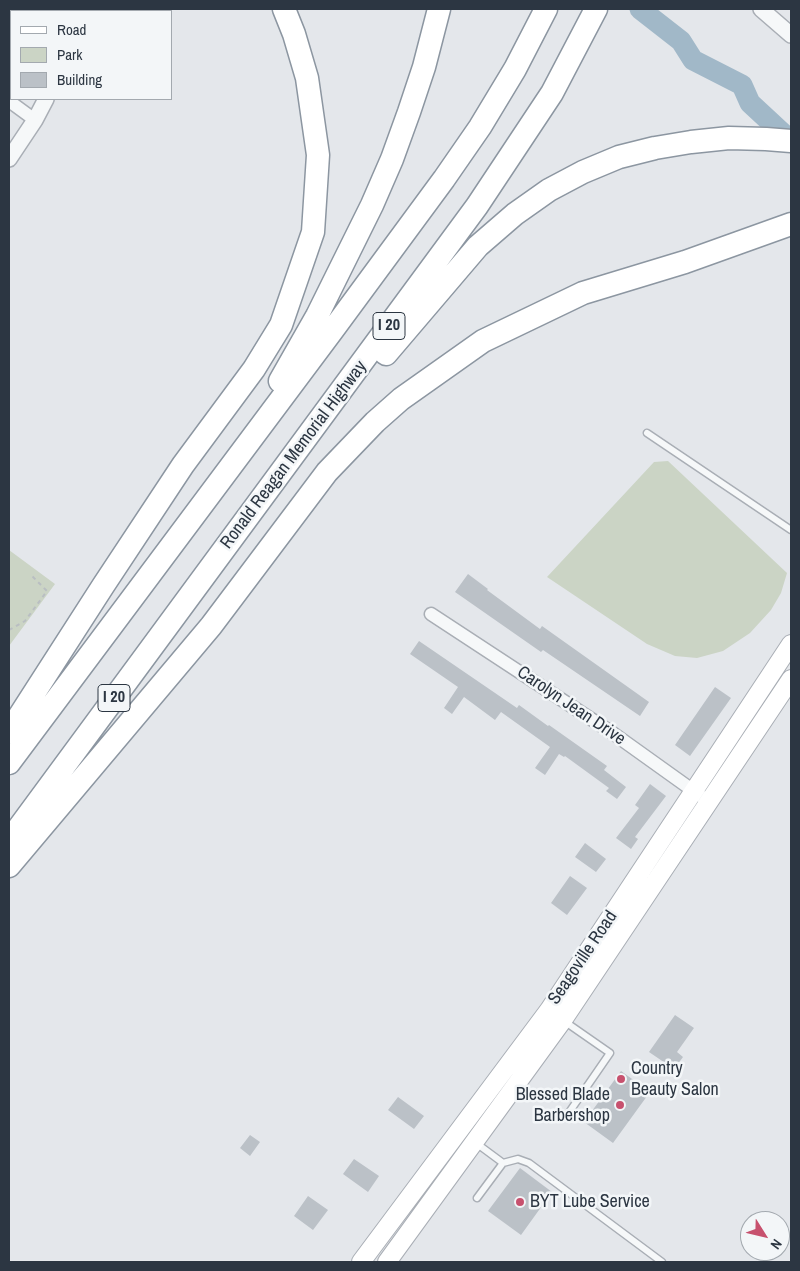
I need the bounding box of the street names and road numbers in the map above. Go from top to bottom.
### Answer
road number: I 20 [373,312,405,340]
street label: Ronald Reagan Memorial Highway [216,357,372,553]
street label: Carolyn Jean Drive [513,662,629,750]
road number: I 20 [98,684,130,711]
street label: Seagoville Road [544,907,622,1009]

